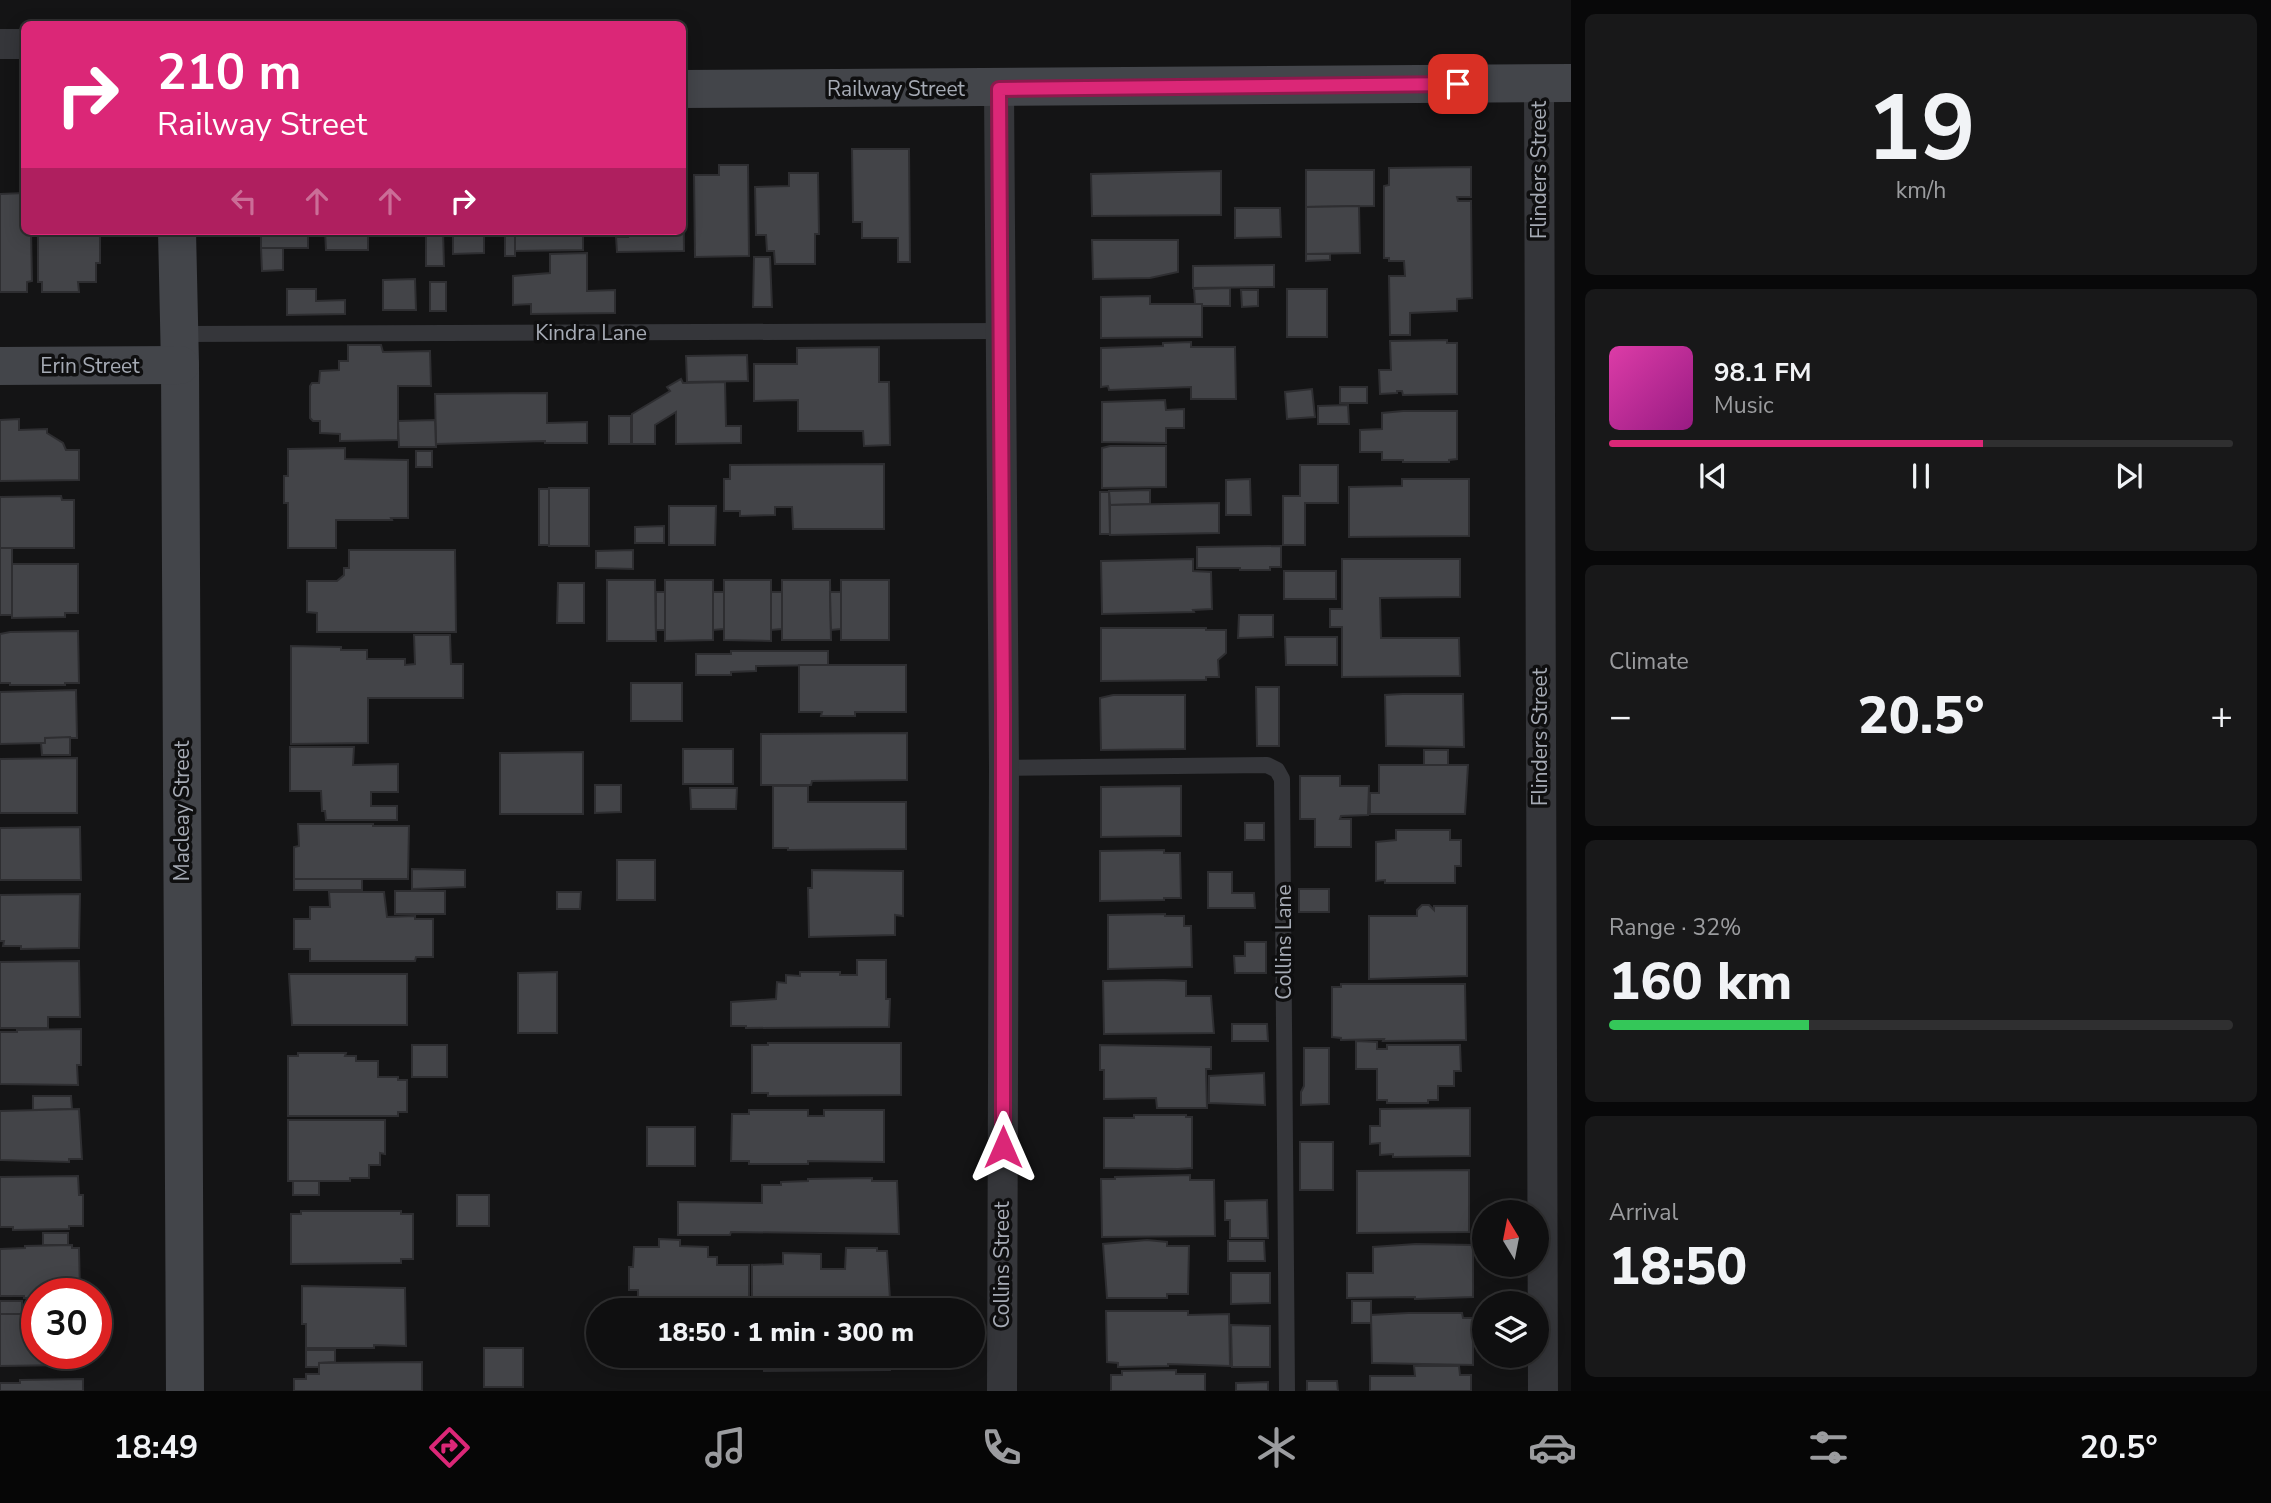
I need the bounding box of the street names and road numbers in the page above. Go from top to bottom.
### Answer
street label: Railway Street [827,75,966,103]
street label: Flinders Street [1525,100,1553,239]
street label: Kindra Lane [535,319,647,347]
street label: Erin Street [40,352,140,380]
street label: Flinders Street [1526,667,1554,806]
street label: Macleay Street [168,740,196,881]
street label: Collins Lane [1270,884,1298,1000]
street label: Collins Street [988,1201,1016,1329]

